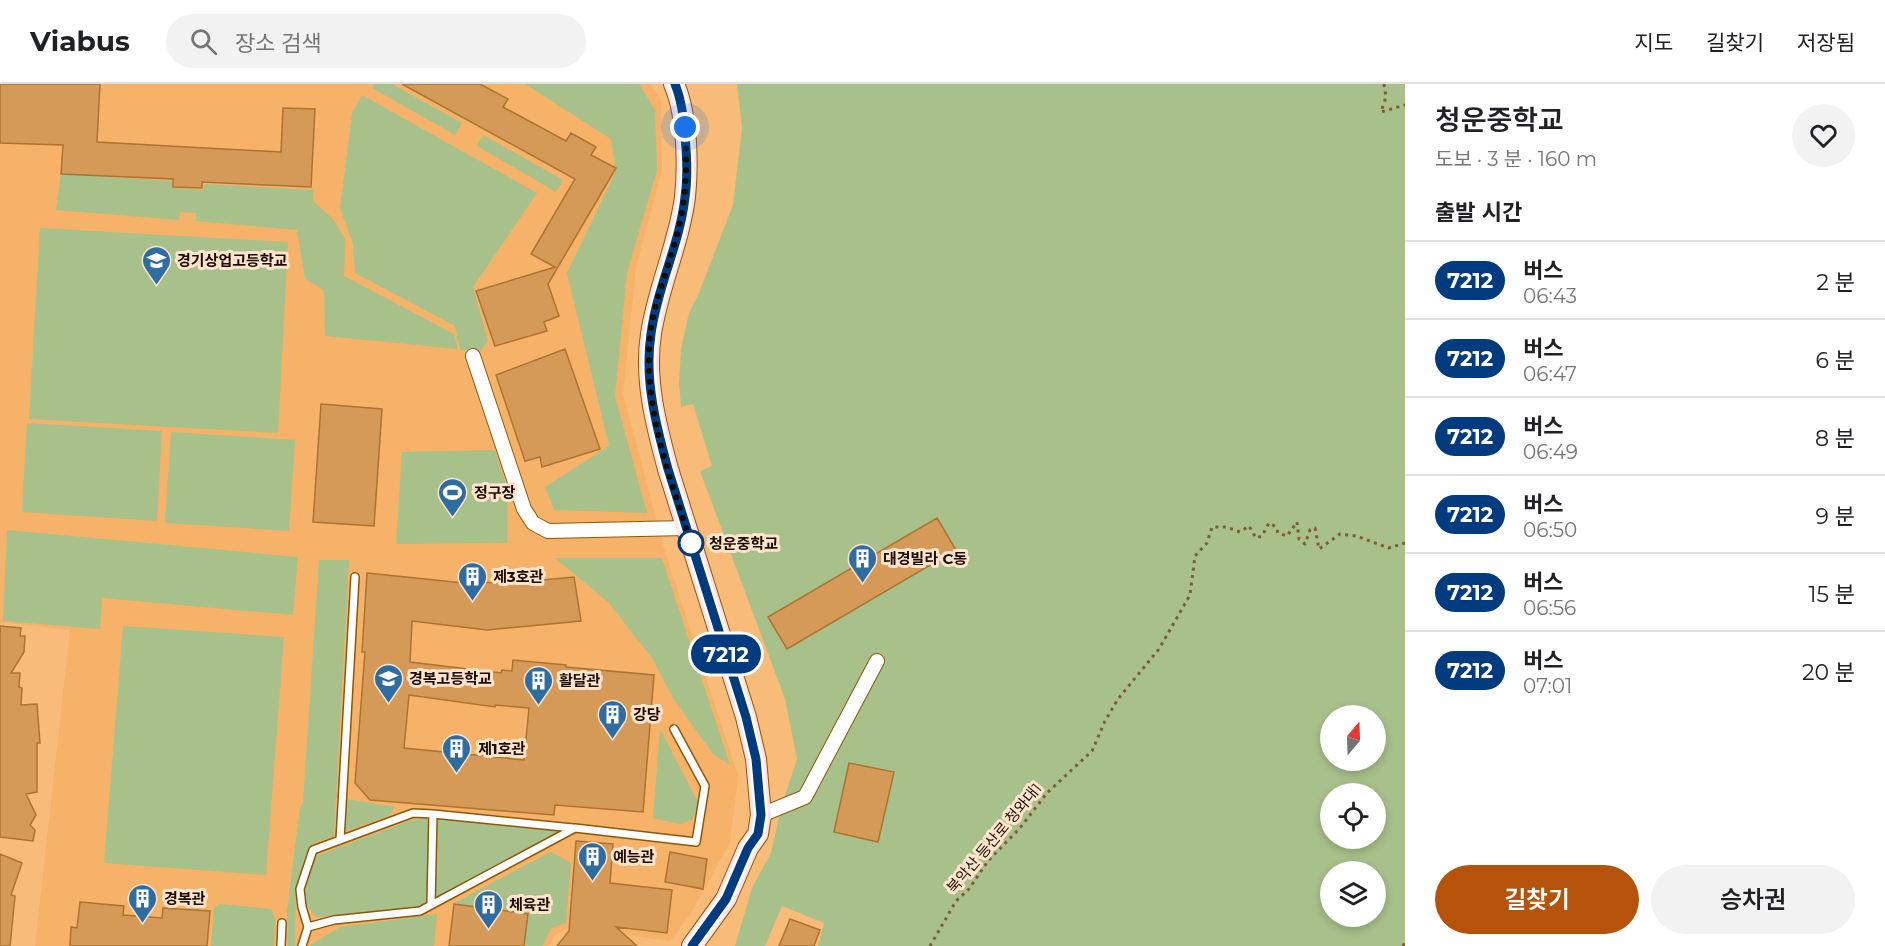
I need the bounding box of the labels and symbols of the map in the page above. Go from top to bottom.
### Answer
your location [670,112,700,142]
school or university icon: 경기상업고등학교 [140,244,172,286]
place label: 경기상업고등학교 [177,251,288,270]
sports icon: 정구장 [437,476,469,518]
place label: 정구장 [474,483,516,502]
marker: 청운중학교 [678,530,704,556]
place label: 청운중학교 [709,534,778,553]
building icon: 대경빌라 C동 [846,542,878,584]
place label: 대경빌라 C동 [883,549,967,568]
building icon: 제3호관 [456,560,488,602]
place label: 제3호관 [493,567,543,586]
line badge: 7212 [684,634,768,674]
school or university icon: 경복고등학교 [372,662,404,704]
building icon: 활달관 [522,664,554,706]
place label: 경복고등학교 [409,669,492,688]
place label: 활달관 [559,671,601,690]
building icon: 강당 [596,698,628,740]
place label: 강당 [633,705,661,724]
north arrow [1320,705,1386,771]
building icon: 제1호관 [441,732,473,774]
place label: 제1호관 [478,739,525,758]
street label: 북악산 등산로 청와대1 [943,779,1045,897]
building icon: 예능관 [576,840,608,882]
place label: 예능관 [613,847,655,866]
building icon: 경복관 [127,882,159,924]
building icon: 체육관 [472,888,504,930]
place label: 경복관 [164,889,206,908]
place label: 체육관 [509,895,551,914]

